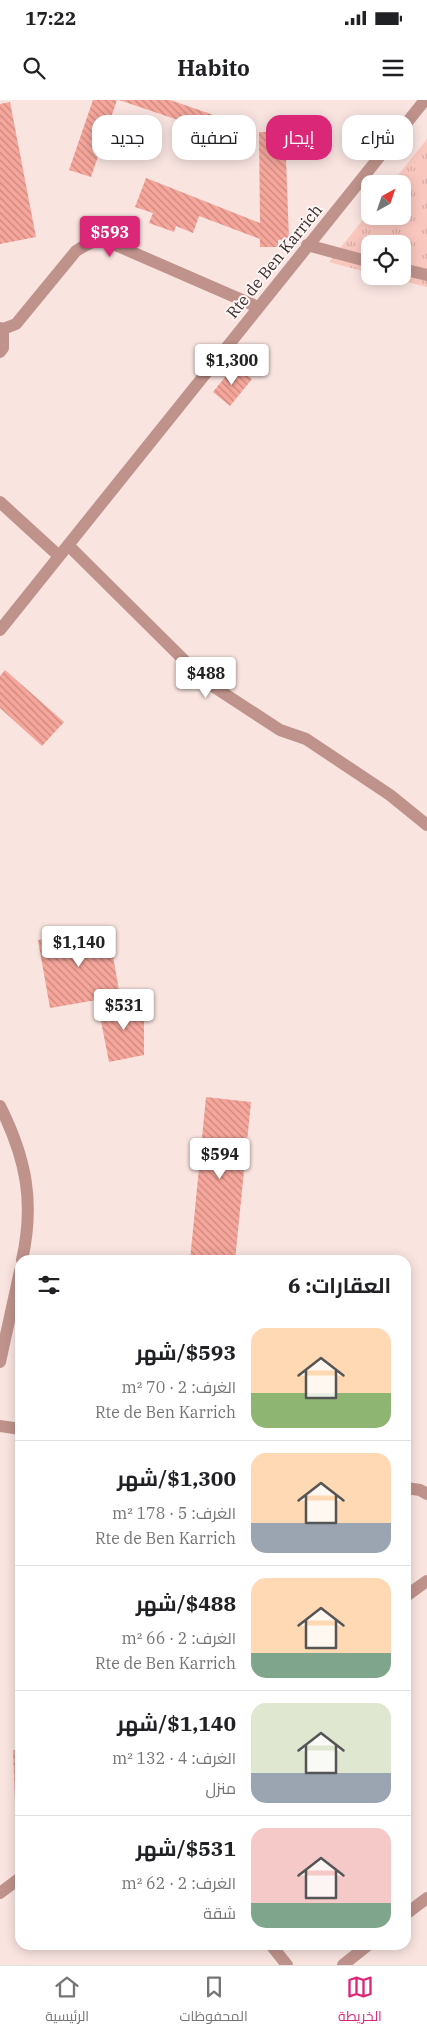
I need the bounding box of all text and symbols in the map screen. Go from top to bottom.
text: 17:22 [25,6,76,30]
text: Habito [177,53,250,82]
icon: search [20,54,48,82]
icon: menu [379,54,407,82]
chip: جديد [92,115,162,160]
chip: تصفية [172,115,256,160]
chip: إيجار [266,115,332,160]
chip: شراء [342,115,413,160]
north arrow [361,175,411,225]
map controls [361,175,411,285]
street label: Rte de Ben Karrich [222,200,326,322]
pin: $593 [80,216,140,258]
text: $593 [91,222,129,242]
button: locate [361,235,411,285]
pin: $1,300 [191,344,273,386]
text: $1,300 [206,350,258,370]
pin: $488 [176,656,236,699]
text: $488 [187,663,225,683]
pin: $1,140 [38,926,120,968]
text: $1,140 [53,932,105,952]
pin: $531 [94,988,154,1031]
text: $531 [105,995,143,1015]
pin: $594 [190,1138,250,1180]
text: $594 [201,1144,239,1164]
icon: filters [35,1271,63,1299]
text: العقارات: 6 [288,1271,391,1299]
text: $593/شهر [136,1338,236,1366]
icon: home [291,1348,351,1408]
text: الغرف: 2 · 70 m² [122,1377,236,1397]
text: Rte de Ben Karrich [95,1402,236,1422]
text: $1,300/شهر [117,1464,236,1492]
icon: home [291,1473,351,1533]
text: الغرف: 5 · 178 m² [112,1503,236,1523]
text: Rte de Ben Karrich [95,1528,236,1548]
text: $488/شهر [136,1589,236,1617]
icon: home [291,1598,351,1658]
text: الغرف: 2 · 66 m² [122,1628,236,1648]
text: Rte de Ben Karrich [95,1653,236,1673]
text: $1,140/شهر [117,1709,236,1737]
icon: home [291,1723,351,1783]
text: الغرف: 4 · 132 m² [112,1748,236,1768]
text: منزل [206,1778,236,1798]
text: $531/شهر [136,1834,236,1862]
icon: home [291,1848,351,1908]
text: الغرف: 2 · 62 m² [122,1873,236,1893]
text: شقة [203,1903,236,1923]
tab: الرئيسية [45,1973,89,2029]
tab: المحفوظات [180,1973,248,2029]
tab: الخريطة [338,1973,382,2029]

